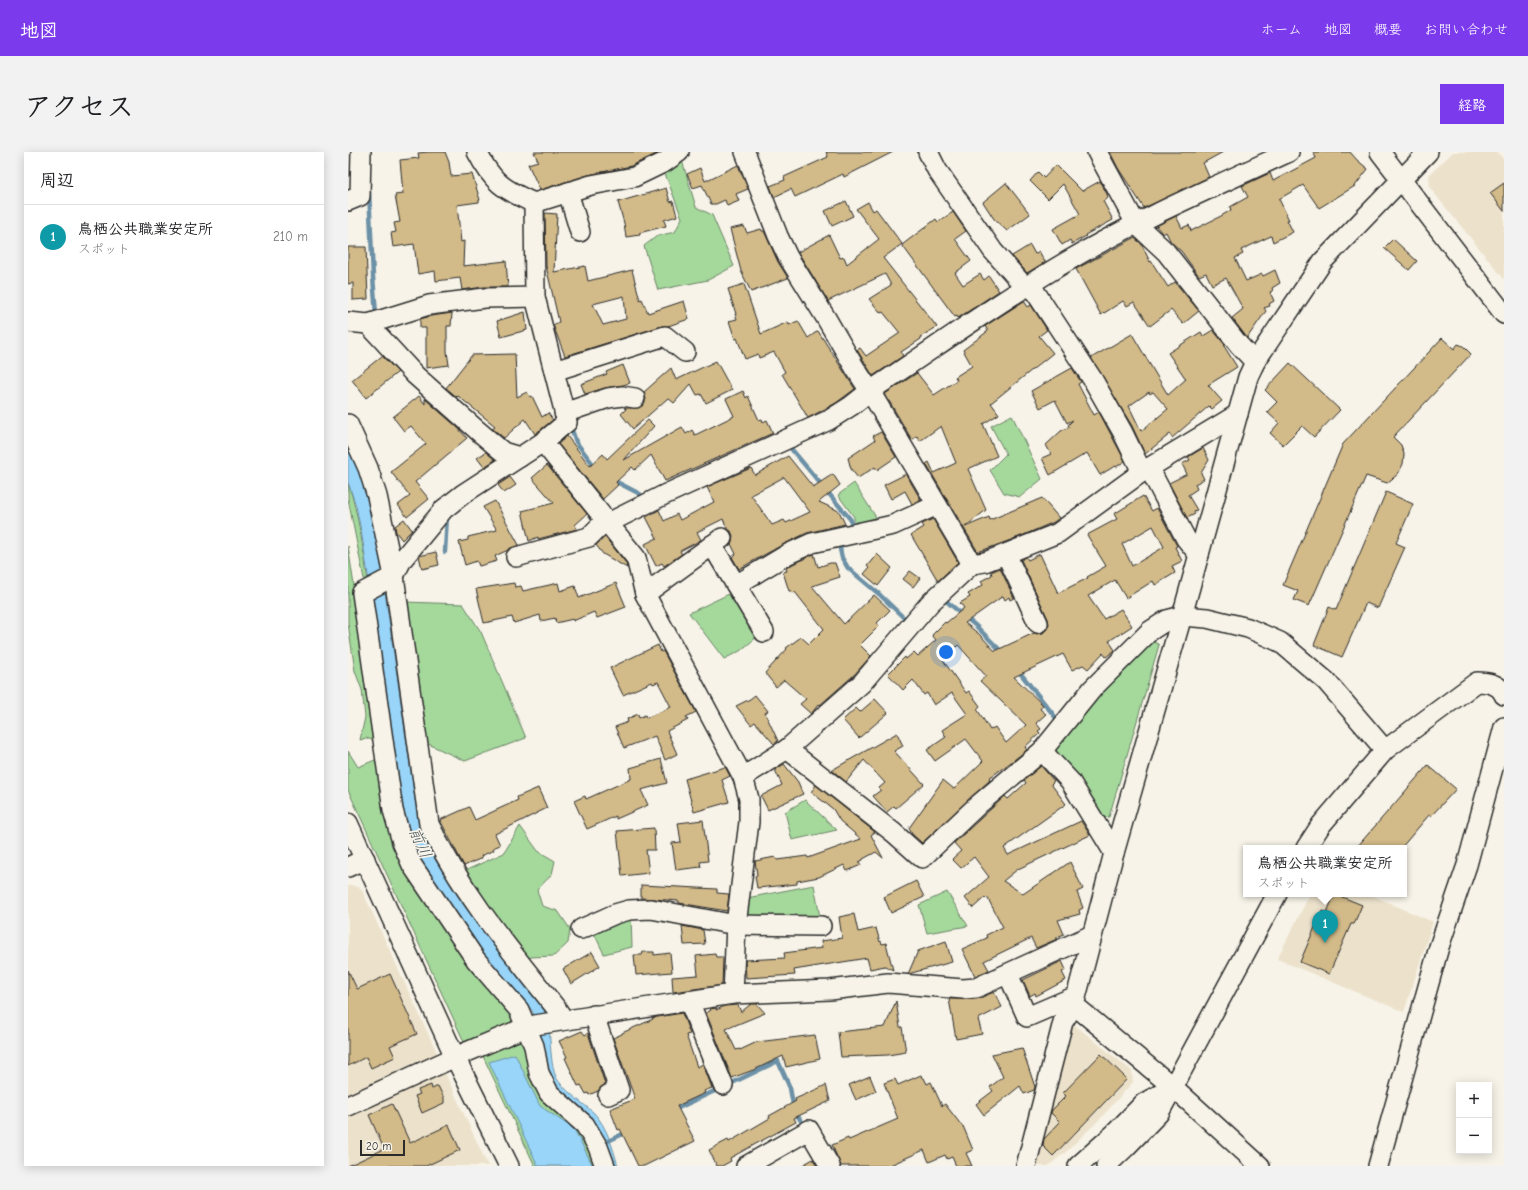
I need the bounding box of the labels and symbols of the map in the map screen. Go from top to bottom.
your location [936,642,956,662]
water label: 前川 [405,825,435,861]
pin: 1 [1312,910,1338,943]
scale bar [360,1138,405,1157]

